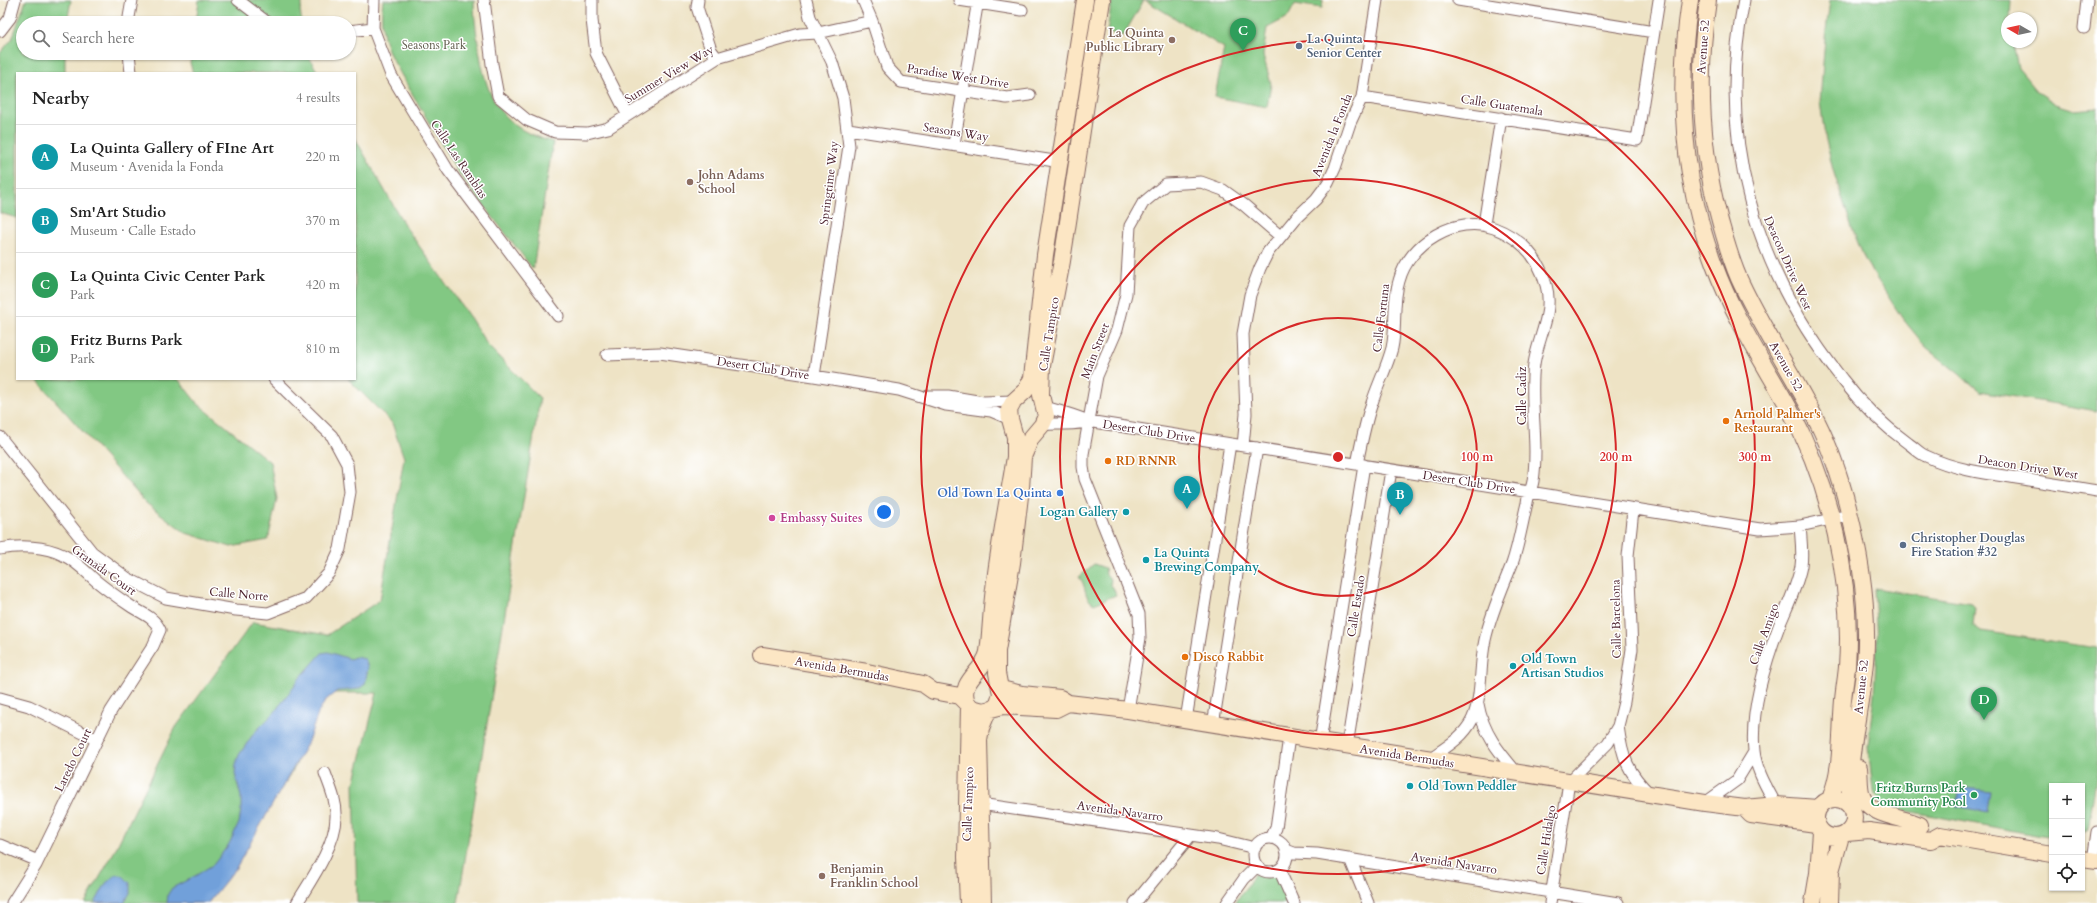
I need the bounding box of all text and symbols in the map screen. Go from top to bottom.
north arrow [2001,12,2037,48]
search box [16,16,356,60]
pin: C [1230,18,1256,51]
street label: Avenue 52 [1693,19,1713,75]
place label: La Quinta Public Library [1086,25,1164,55]
icon: search [30,27,52,49]
text: Search here [62,28,135,48]
place label: La Quinta Senior Center [1307,31,1382,61]
marker: La Quinta Public Library [1167,35,1177,45]
park label: Seasons Park [402,37,467,53]
street label: Summer View Way [621,41,717,107]
marker: La Quinta Senior Center [1294,41,1304,51]
street label: Paradise West Drive [906,60,1010,92]
text: Nearby [32,87,89,110]
text: 4 results [296,89,340,107]
street label: Avenida la Fonda [1308,90,1356,179]
street label: Calle Guatemala [1460,91,1545,120]
street label: Calle Las Ramblas [427,117,491,201]
street label: Seasons Way [922,119,990,145]
text: La Quinta Gallery of FIne Art [70,138,274,158]
street label: Springtime Way [816,139,842,226]
text: A [40,148,50,166]
text: 220 m [306,148,340,166]
text: Museum · Avenida la Fonda [70,158,224,176]
place label: John Adams School [696,167,764,197]
marker: John Adams School [685,177,695,187]
text: Sm'Art Studio [70,202,166,222]
text: B [40,212,50,230]
text: 370 m [306,212,340,230]
street label: Deacon Drive West [1760,214,1816,313]
text: Museum · Calle Estado [70,222,196,240]
text: La Quinta Civic Center Park [70,266,265,286]
text: C [40,276,50,294]
text: 420 m [306,276,340,294]
street label: Calle Fortuna [1369,282,1393,353]
text: Park [70,286,95,304]
street label: Calle Tampico [1035,295,1063,372]
street label: Main Street [1077,321,1113,381]
text: Fritz Burns Park [70,330,183,350]
street label: Avenue 52 [1765,338,1807,394]
text: D [39,340,51,358]
text: 810 m [306,340,340,358]
text: Park [70,350,95,368]
street label: Desert Club Drive [716,353,810,383]
street label: Calle Cadiz [1514,366,1530,425]
place label: Arnold Palmer's Restaurant [1734,406,1821,436]
street label: Desert Club Drive [1102,416,1196,446]
marker: Arnold Palmer's Restaurant [1721,416,1731,426]
text: 100 m [1461,449,1494,465]
text: 200 m [1600,449,1633,465]
text: 300 m [1739,449,1772,465]
centre of rings [1331,450,1345,464]
street label: Deacon Drive West [1977,451,2079,483]
place label: RD RNNR [1116,453,1177,469]
marker: RD RNNR [1103,456,1113,466]
street label: Desert Club Drive [1422,467,1516,497]
pin: A [1174,476,1200,509]
pin: B [1387,482,1413,515]
place label: Old Town La Quinta [937,485,1052,501]
marker: Old Town La Quinta [1055,488,1065,498]
your location [874,502,894,522]
place label: Logan Gallery [1040,504,1118,520]
marker: Logan Gallery [1121,507,1131,517]
place label: Embassy Suites [780,510,862,526]
marker: Embassy Suites [767,513,777,523]
place label: Christopher Douglas Fire Station #32 [1911,530,2025,560]
marker: Christopher Douglas Fire Station #32 [1898,540,1908,550]
street label: Granada Court [68,541,140,599]
place label: La Quinta Brewing Company [1154,545,1259,575]
marker: La Quinta Brewing Company [1141,555,1151,565]
street label: Calle Estado [1343,573,1369,638]
street label: Calle Barcelona [1607,578,1625,659]
street label: Calle Norte [209,583,269,605]
street label: Calle Amigo [1745,601,1783,667]
place label: Disco Rabbit [1193,649,1264,665]
place label: Old Town Artisan Studios [1521,651,1604,681]
marker: Disco Rabbit [1180,652,1190,662]
street label: Avenida Bermudas [794,653,890,685]
street label: Avenue 52 [1850,659,1872,715]
marker: Old Town Artisan Studios [1508,661,1518,671]
pin: D [1971,687,1997,720]
street label: Laredo Court [51,725,95,794]
street label: Avenida Bermudas [1359,741,1455,771]
street label: Calle Tampico [959,766,977,842]
place label: Old Town Peddler [1418,778,1517,794]
place label: Fritz Burns Park Community Pool [1871,780,1967,810]
marker: Old Town Peddler [1405,781,1415,791]
map controls [2049,783,2085,891]
button: + [2049,783,2085,819]
marker: Fritz Burns Park Community Pool [1969,790,1979,800]
street label: Avenida Navarro [1076,797,1165,825]
street label: Calle Hidalgo [1533,803,1559,876]
button: − [2049,819,2085,855]
street label: Avenida Navarro [1410,848,1499,878]
button: locate [2049,855,2085,891]
place label: Benjamin Franklin School [830,861,919,891]
marker: Benjamin Franklin School [817,871,827,881]

